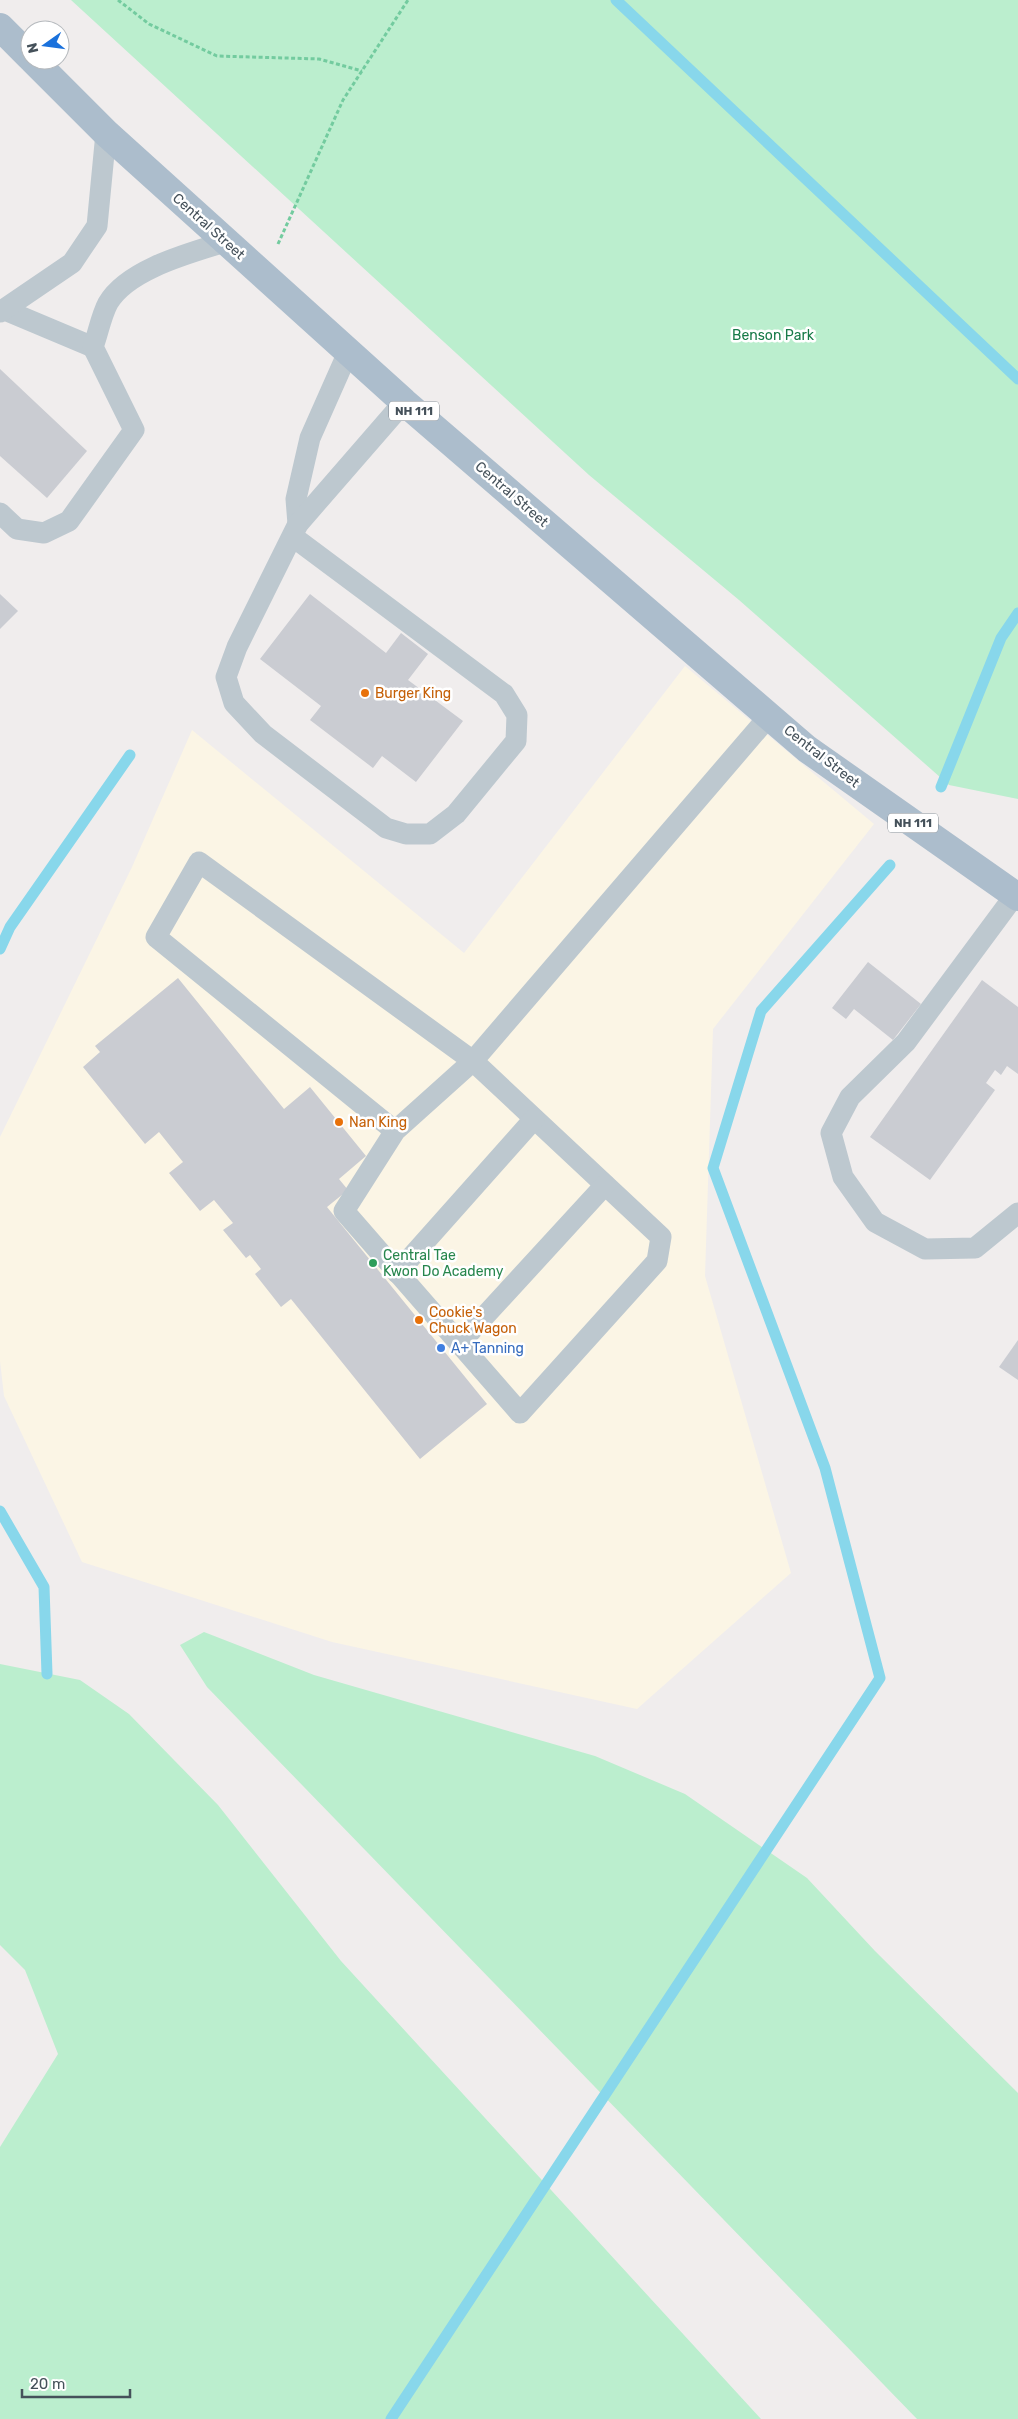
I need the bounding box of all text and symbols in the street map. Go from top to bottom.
north arrow [20,20,70,70]
text: N [23,41,42,55]
street label: Central Street [169,190,249,264]
park label: Benson Park [732,327,815,344]
road number: NH 111 [389,402,439,421]
street label: Central Street [472,458,552,531]
place label: Burger King [375,685,451,702]
marker: Burger King [359,687,371,699]
street label: Central Street [780,722,863,792]
road number: NH 111 [888,814,938,832]
place label: Nan King [349,1114,407,1131]
marker: Nan King [333,1116,345,1128]
place label: Central Tae Kwon Do Academy [383,1247,504,1280]
marker: Central Tae Kwon Do Academy [367,1257,379,1269]
place label: Cookie's Chuck Wagon [429,1304,517,1337]
marker: Cookie's Chuck Wagon [413,1314,425,1326]
place label: A+ Tanning [451,1340,524,1357]
marker: A+ Tanning [435,1342,447,1354]
scale bar [22,2366,130,2398]
text: 20 m [30,2375,65,2393]

